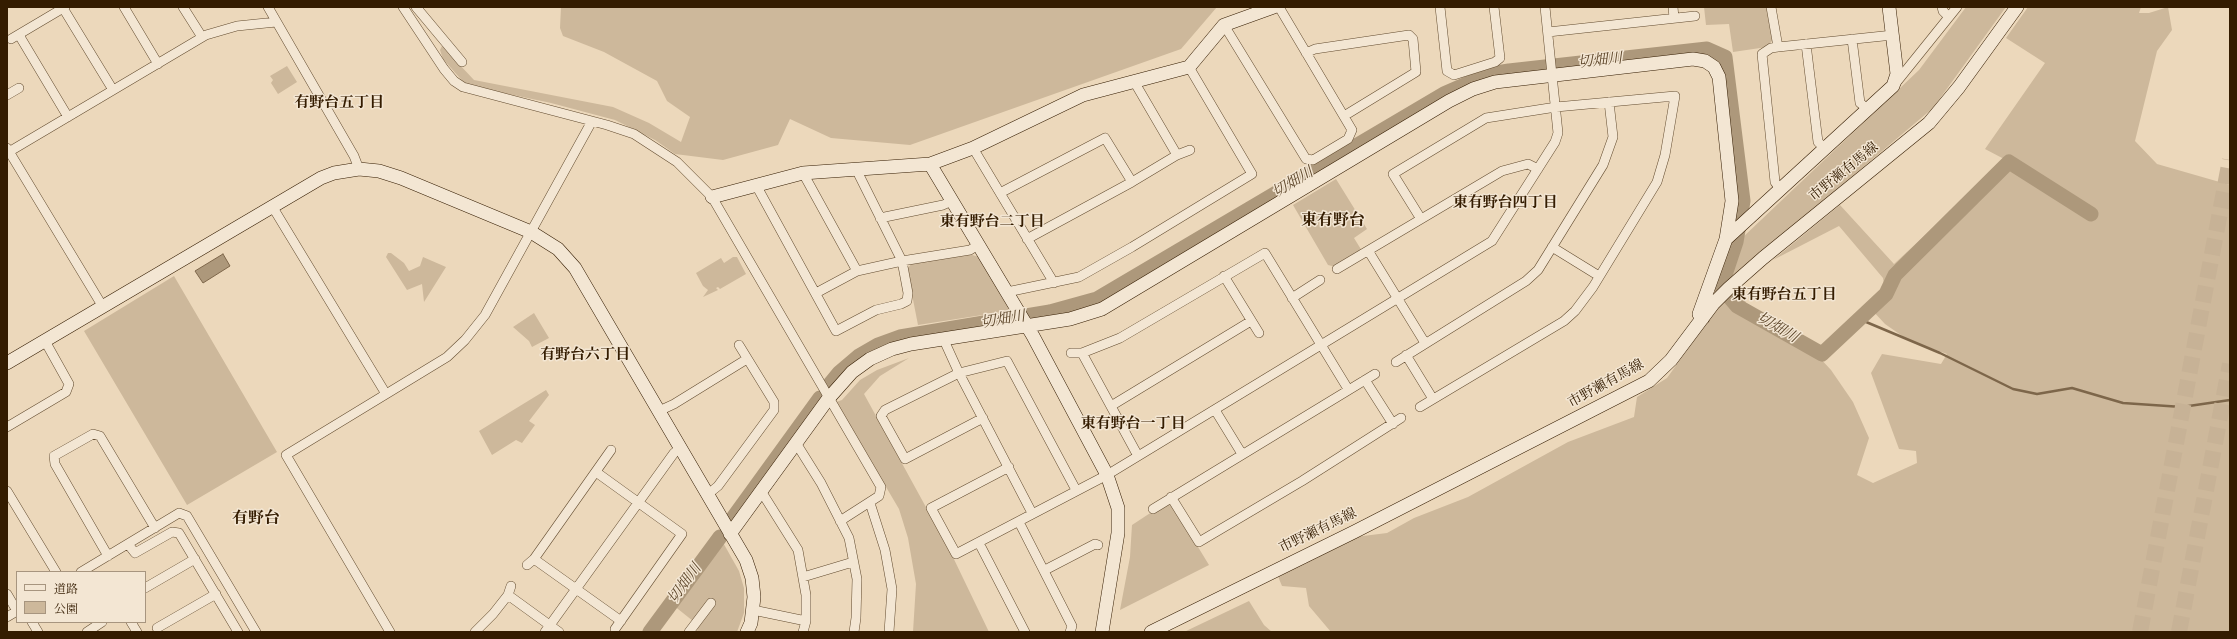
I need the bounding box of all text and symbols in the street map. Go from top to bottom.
water label: 切畑川 [1577,50,1623,72]
district label: 有野台五丁目 [294,94,384,112]
street label: 市野瀬有馬線 [1806,139,1882,205]
water label: 切畑川 [1269,164,1317,202]
district label: 東有野台四丁目 [1453,194,1557,212]
district label: 東有野台 [1301,211,1365,231]
district label: 東有野台二丁目 [940,213,1044,231]
district label: 東有野台五丁目 [1732,286,1836,304]
water label: 切畑川 [979,308,1027,332]
water label: 切畑川 [1753,309,1801,347]
district label: 有野台六丁目 [540,346,630,364]
street label: 市野瀬有馬線 [1565,356,1647,412]
district label: 東有野台一丁目 [1081,415,1185,433]
street label: 市野瀬有馬線 [1277,505,1359,557]
district label: 有野台 [232,509,280,529]
water label: 切畑川 [664,561,706,607]
legend [16,571,146,623]
text: 道路 [54,582,78,596]
text: 公園 [54,602,78,616]

